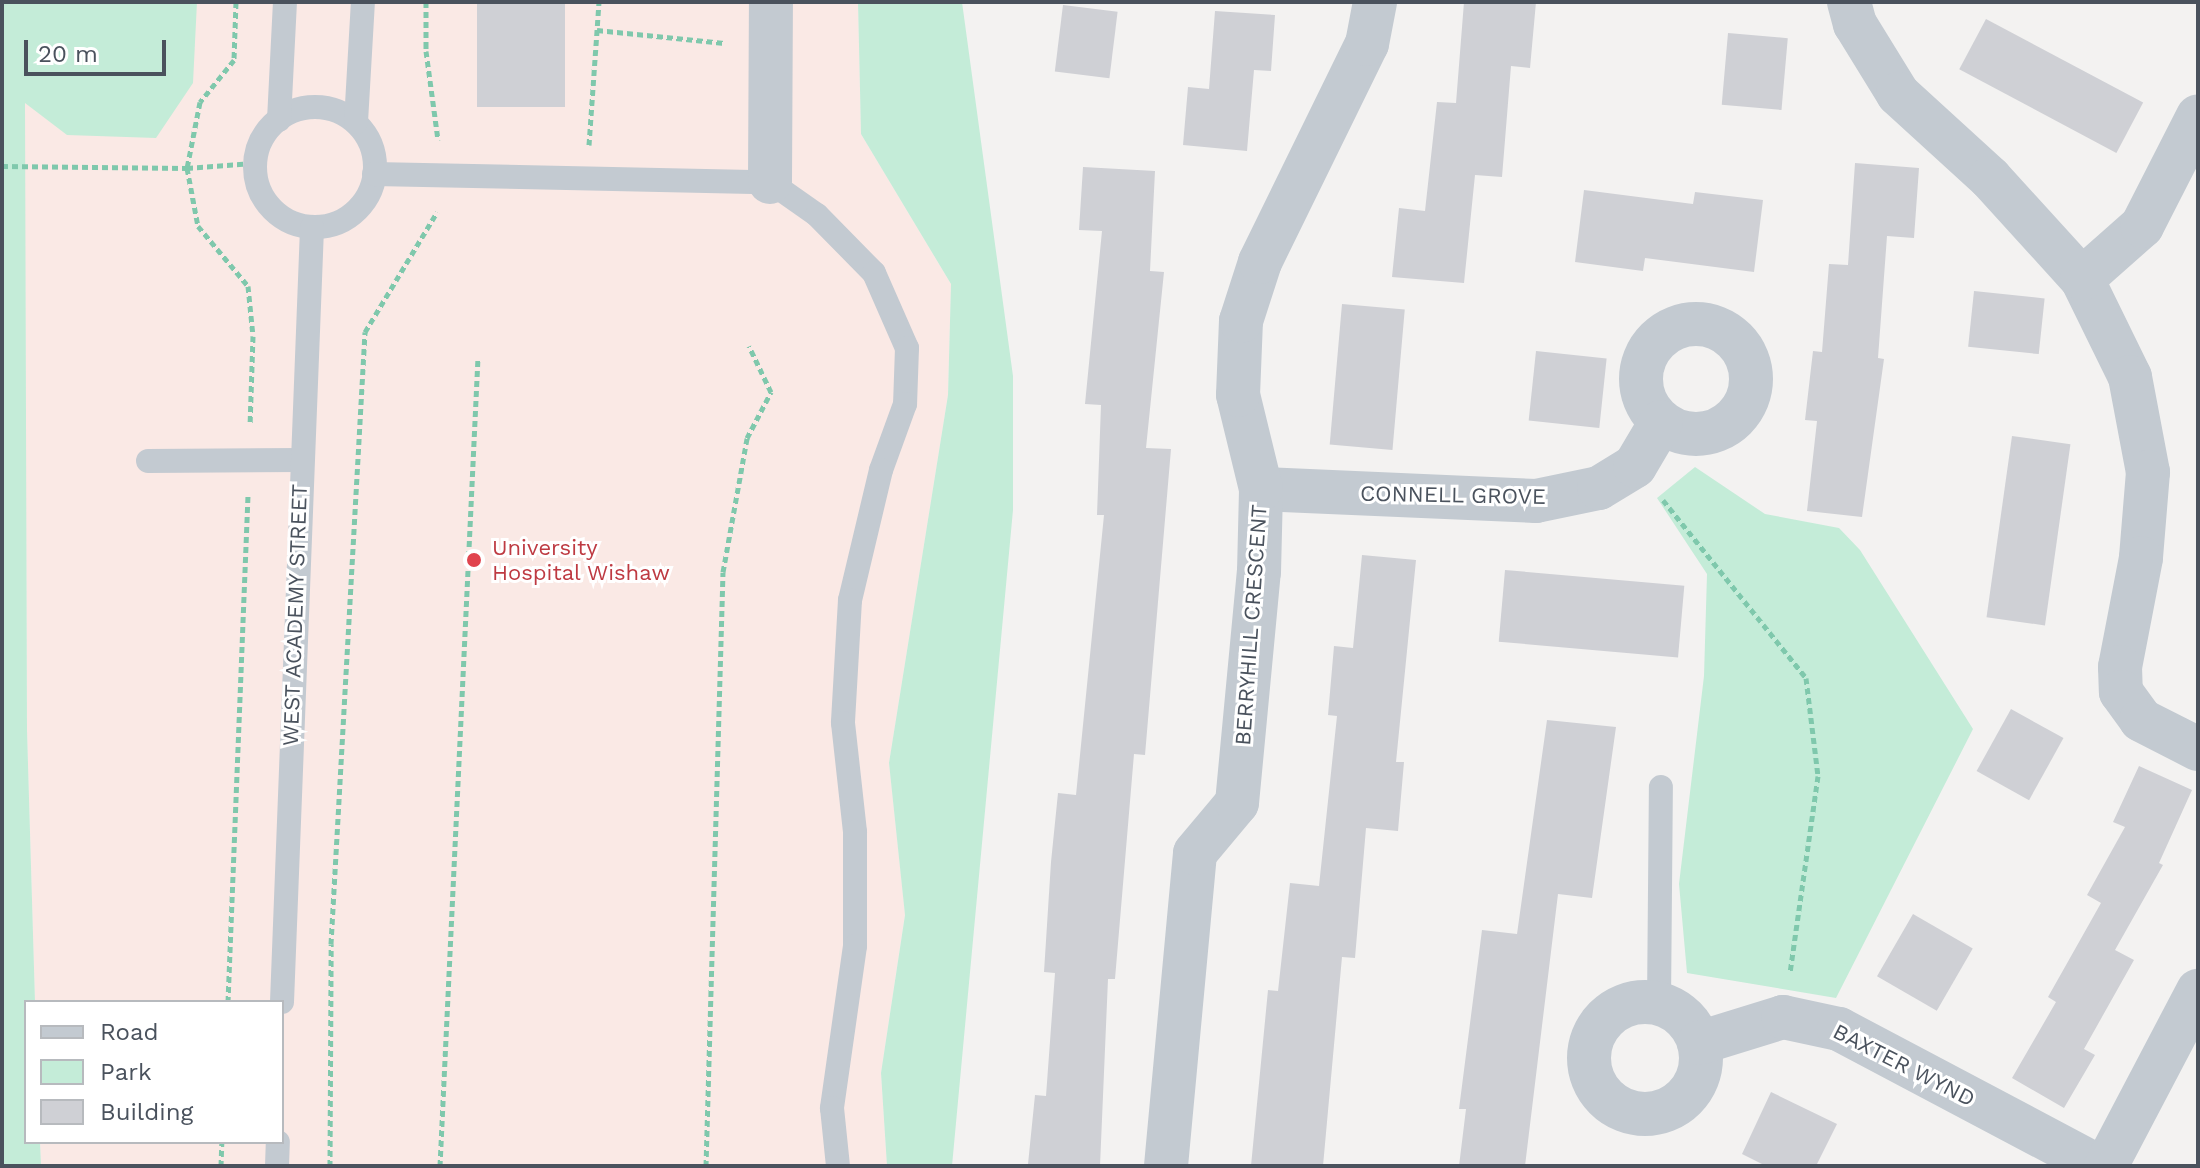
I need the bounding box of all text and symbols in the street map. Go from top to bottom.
scale bar [28,24,170,74]
text: 20 m [38,40,98,68]
street label: CONNELL GROVE [1360,480,1546,510]
street label: WEST ACADEMY STREET [277,482,313,748]
street label: BERRYHILL CRESCENT [1229,503,1273,747]
place label: University Hospital Wishaw [492,534,671,586]
marker: University Hospital Wishaw [463,549,485,571]
legend [24,1000,284,1144]
text: Road [100,1018,159,1046]
street label: BAXTER WYND [1828,1018,1980,1112]
text: Park [100,1058,152,1086]
text: Building [100,1098,193,1126]

